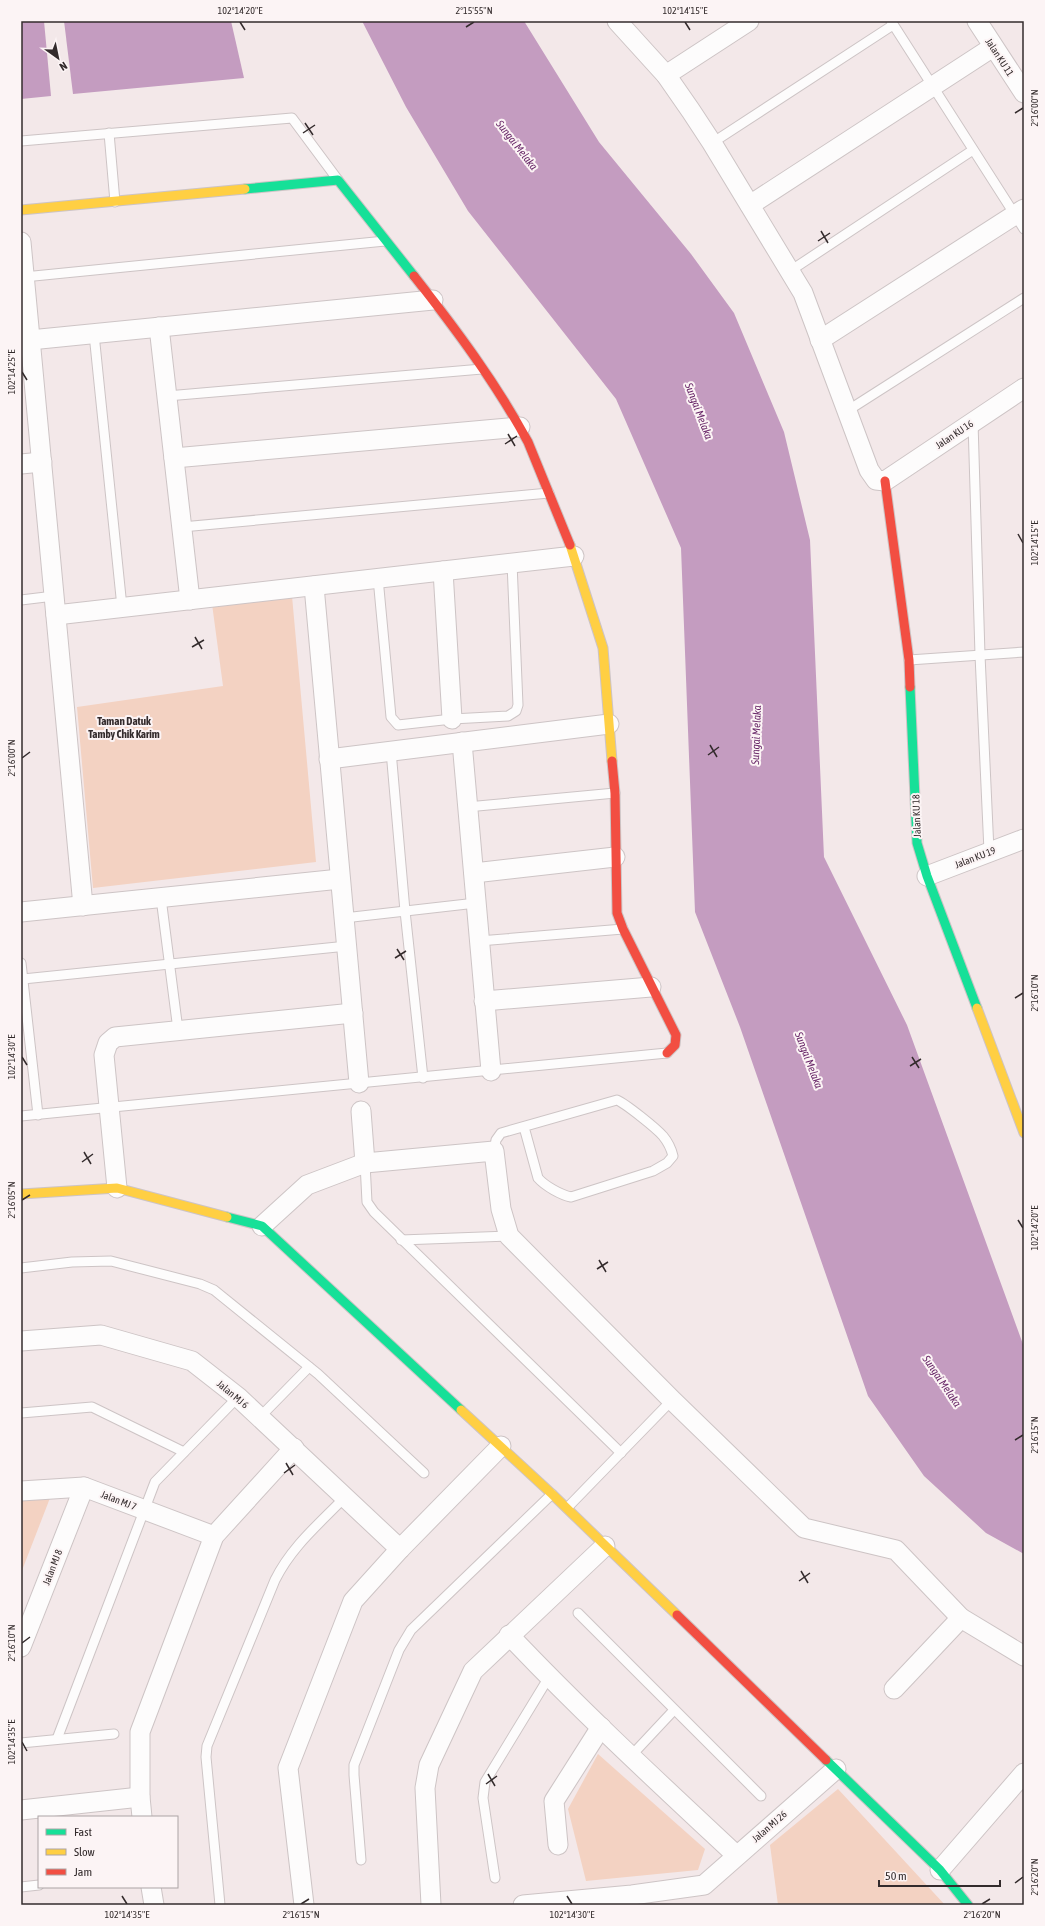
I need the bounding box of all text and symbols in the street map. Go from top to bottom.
text: 102°14'20"E [218,5,263,16]
text: 2°15'55"N [455,5,493,16]
text: 102°14'15"E [663,5,708,16]
street label: Jalan KU 11 [983,36,1016,79]
north arrow [38,38,78,78]
text: N [57,60,69,73]
text: 2°16'00"N [1029,89,1040,127]
water label: Sungai Melaka [493,117,540,172]
text: 102°14'25"E [6,349,17,394]
water label: Sungai Melaka [682,380,715,441]
street label: Jalan KU 16 [933,418,975,451]
text: 102°14'15"E [1029,520,1040,565]
water label: Sungai Melaka [749,705,763,766]
district label: Taman Datuk Tamby Chik Karim [88,715,160,740]
text: 2°16'00"N [6,739,17,777]
street label: Jalan KU 18 [910,794,923,838]
street label: Jalan KU 19 [953,845,997,870]
text: 2°16'10"N [1029,974,1040,1012]
water label: Sungai Melaka [792,1029,825,1090]
text: 102°14'30"E [6,1034,17,1079]
text: 2°16'05"N [6,1181,17,1219]
text: 102°14'20"E [1029,1205,1040,1250]
water label: Sungai Melaka [920,1352,964,1409]
street label: Jalan MJ 6 [215,1378,251,1411]
text: 2°16'15"N [1029,1416,1040,1454]
street label: Jalan MJ 7 [99,1489,139,1512]
street label: Jalan MJ 8 [41,1547,64,1587]
text: 2°16'10"N [6,1624,17,1662]
text: 102°14'35"E [6,1719,17,1764]
street label: Jalan MJ 26 [750,1808,789,1844]
legend [38,1816,178,1888]
text: Fast [74,1825,92,1839]
text: Slow [74,1845,95,1859]
text: 2°16'20"N [1029,1858,1040,1896]
scale bar [879,1862,1000,1888]
text: Jam [74,1865,92,1879]
text: 50 m [885,1869,907,1883]
text: 102°14'35"E [105,1909,150,1920]
text: 2°16'15"N [282,1909,320,1920]
text: 102°14'30"E [550,1909,595,1920]
text: 2°16'20"N [963,1909,1001,1920]

